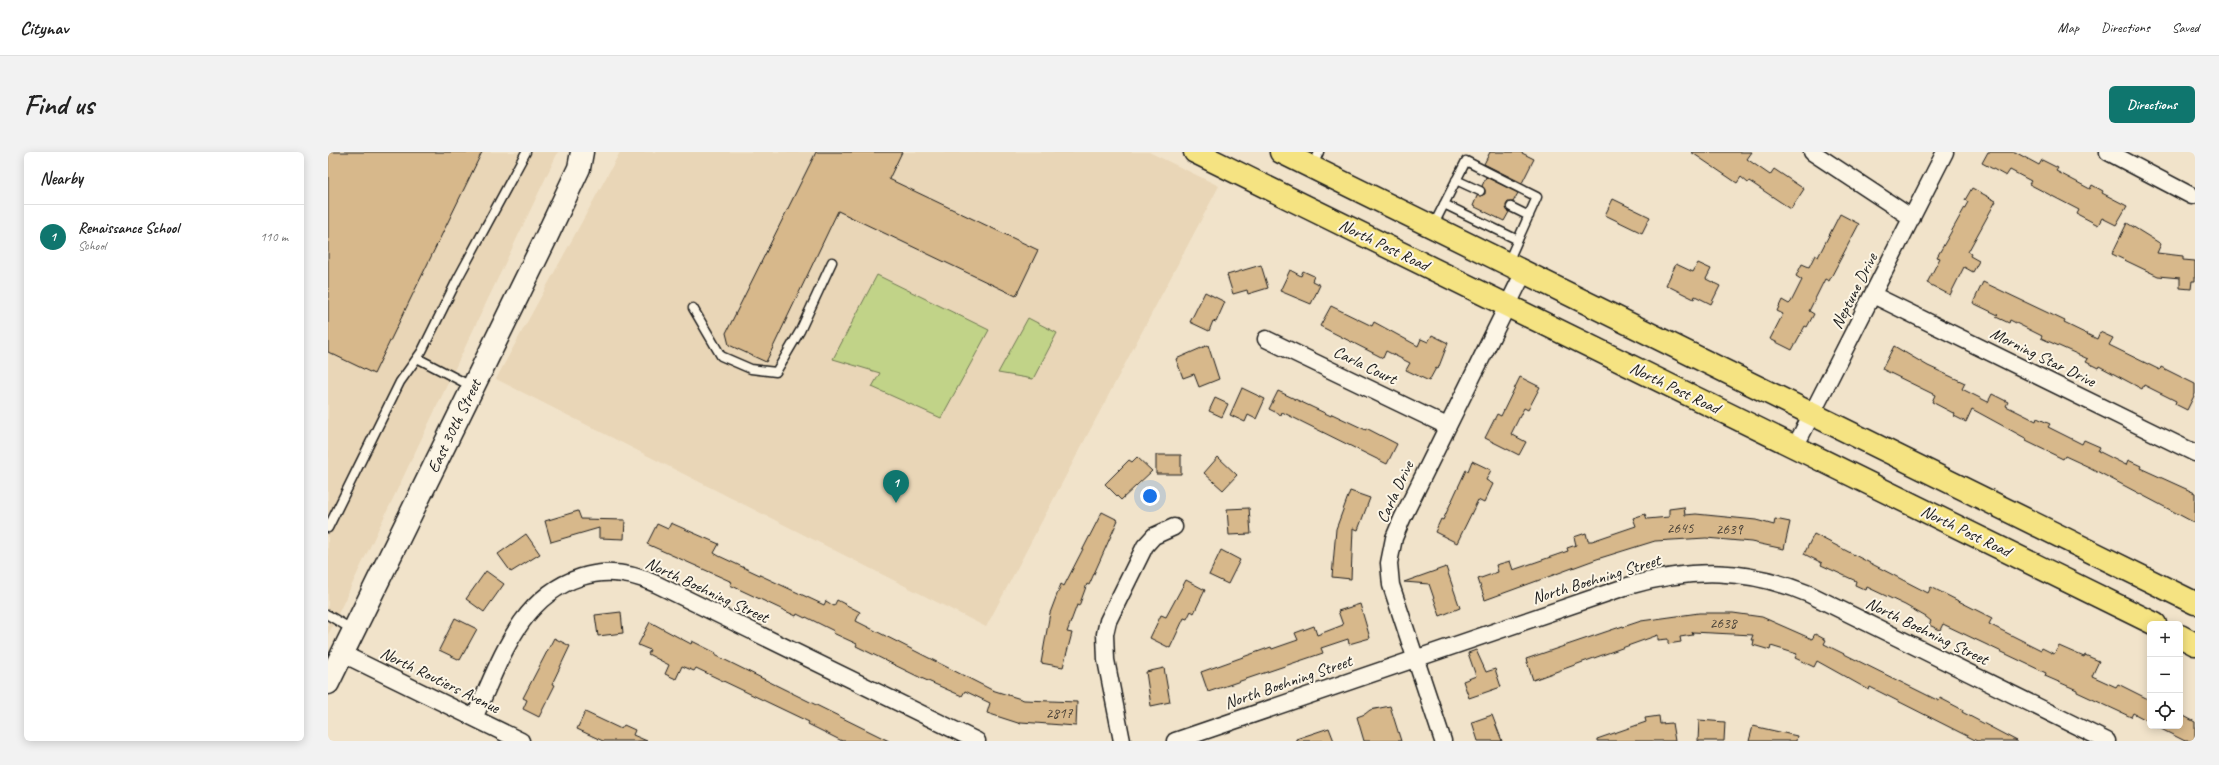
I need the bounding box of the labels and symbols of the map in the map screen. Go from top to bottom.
street label: North Post Road [1336,214,1434,277]
street label: Neptune Drive [1826,248,1883,332]
street label: Morning Star Drive [1987,322,2100,392]
street label: Carla Court [1330,341,1402,390]
street label: North Post Road [1627,357,1725,420]
street label: East 30th Street [422,374,487,476]
street label: Carla Drive [1372,456,1419,526]
pin: 1 [883,470,909,503]
your location [1140,486,1160,506]
street label: North Post Road [1918,500,2016,563]
house number: 2645 [1666,519,1695,538]
house number: 2639 [1715,520,1744,539]
street label: North Boehning Street [1529,549,1665,609]
street label: North Boehning Street [642,552,774,629]
street label: North Boehning Street [1863,592,1994,671]
house number: 2638 [1709,614,1738,633]
street label: North Routiers Avenue [377,642,504,719]
street label: North Boehning Street [1222,650,1357,714]
house number: 2817 [1045,704,1074,723]

